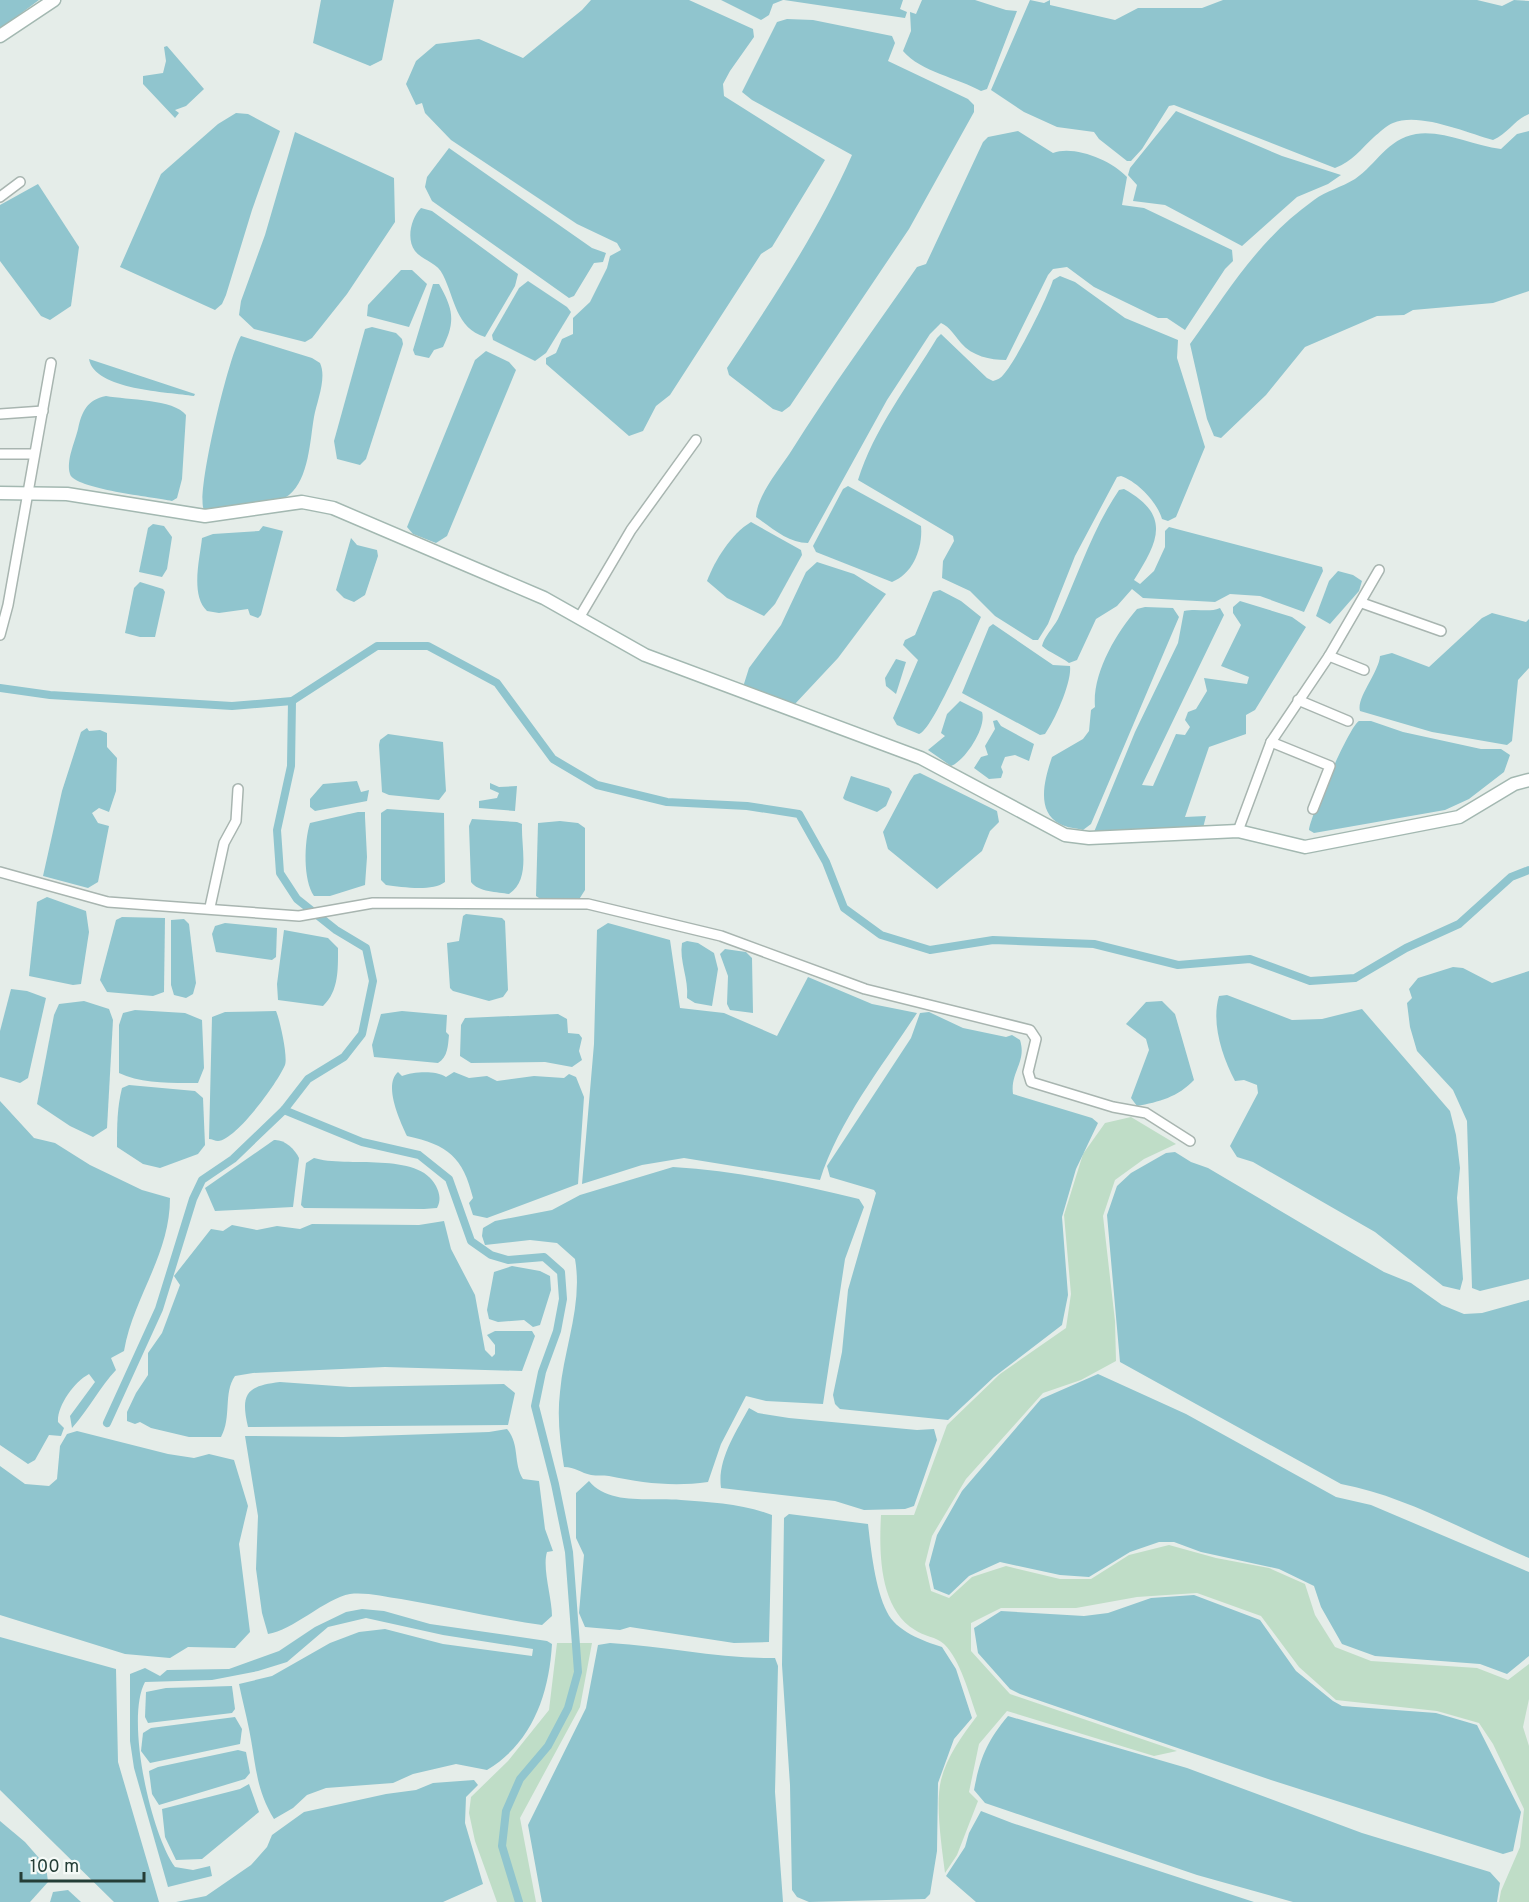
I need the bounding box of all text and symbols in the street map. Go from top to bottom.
scale bar [21,1845,144,1883]
text: 100 m [30,1856,79,1879]

